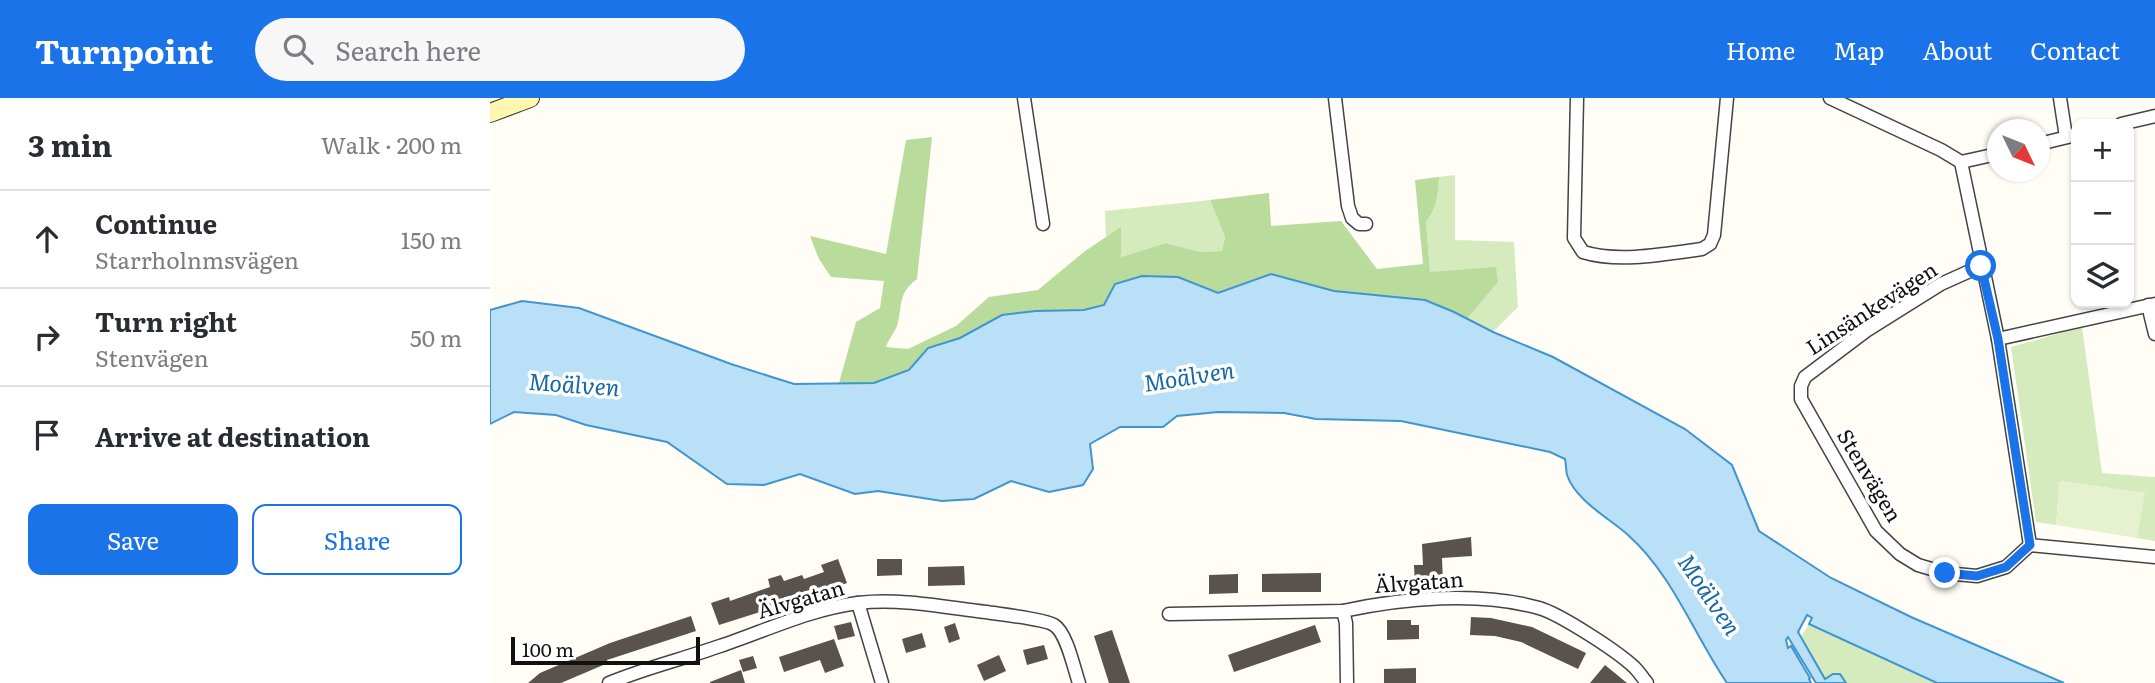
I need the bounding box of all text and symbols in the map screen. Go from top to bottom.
search box [255,18,745,81]
text: Turnpoint [35,25,213,74]
icon: search [279,30,317,68]
text: Search here [335,30,481,69]
text: Home [1726,32,1795,67]
text: Map [1833,32,1884,67]
text: About [1922,32,1992,67]
text: Contact [2030,32,2120,67]
north arrow [1987,119,2050,182]
map controls [2071,119,2134,308]
button: + [2071,119,2134,182]
text: 3 min [28,122,112,166]
text: Walk · 200 m [321,127,462,161]
button: − [2071,182,2134,245]
text: Continue [95,203,217,242]
icon: ahead [28,220,66,258]
text: 150 m [401,222,462,256]
text: Starrholnmsvägen [95,242,299,276]
button: layers [2071,245,2134,308]
route start [1965,250,1996,281]
street label: Linsänkevägen [1799,253,1942,361]
text: Turn right [95,301,237,340]
icon: right [28,318,66,356]
text: 50 m [410,320,462,354]
text: Stenvägen [95,340,209,374]
water label: Moälven [1141,351,1237,399]
water label: Moälven [527,363,621,403]
icon: arrive [28,416,66,454]
text: Arrive at destination [95,416,370,455]
street label: Stenvägen [1831,422,1911,527]
button: Save [28,504,238,575]
button: Share [252,504,462,575]
water label: Moälven [1671,547,1750,641]
route end [1929,557,1960,588]
street label: Älvgatan [1373,562,1465,599]
street label: Älvgatan [753,570,848,625]
scale bar [511,634,700,666]
text: 100 m [522,635,574,663]

